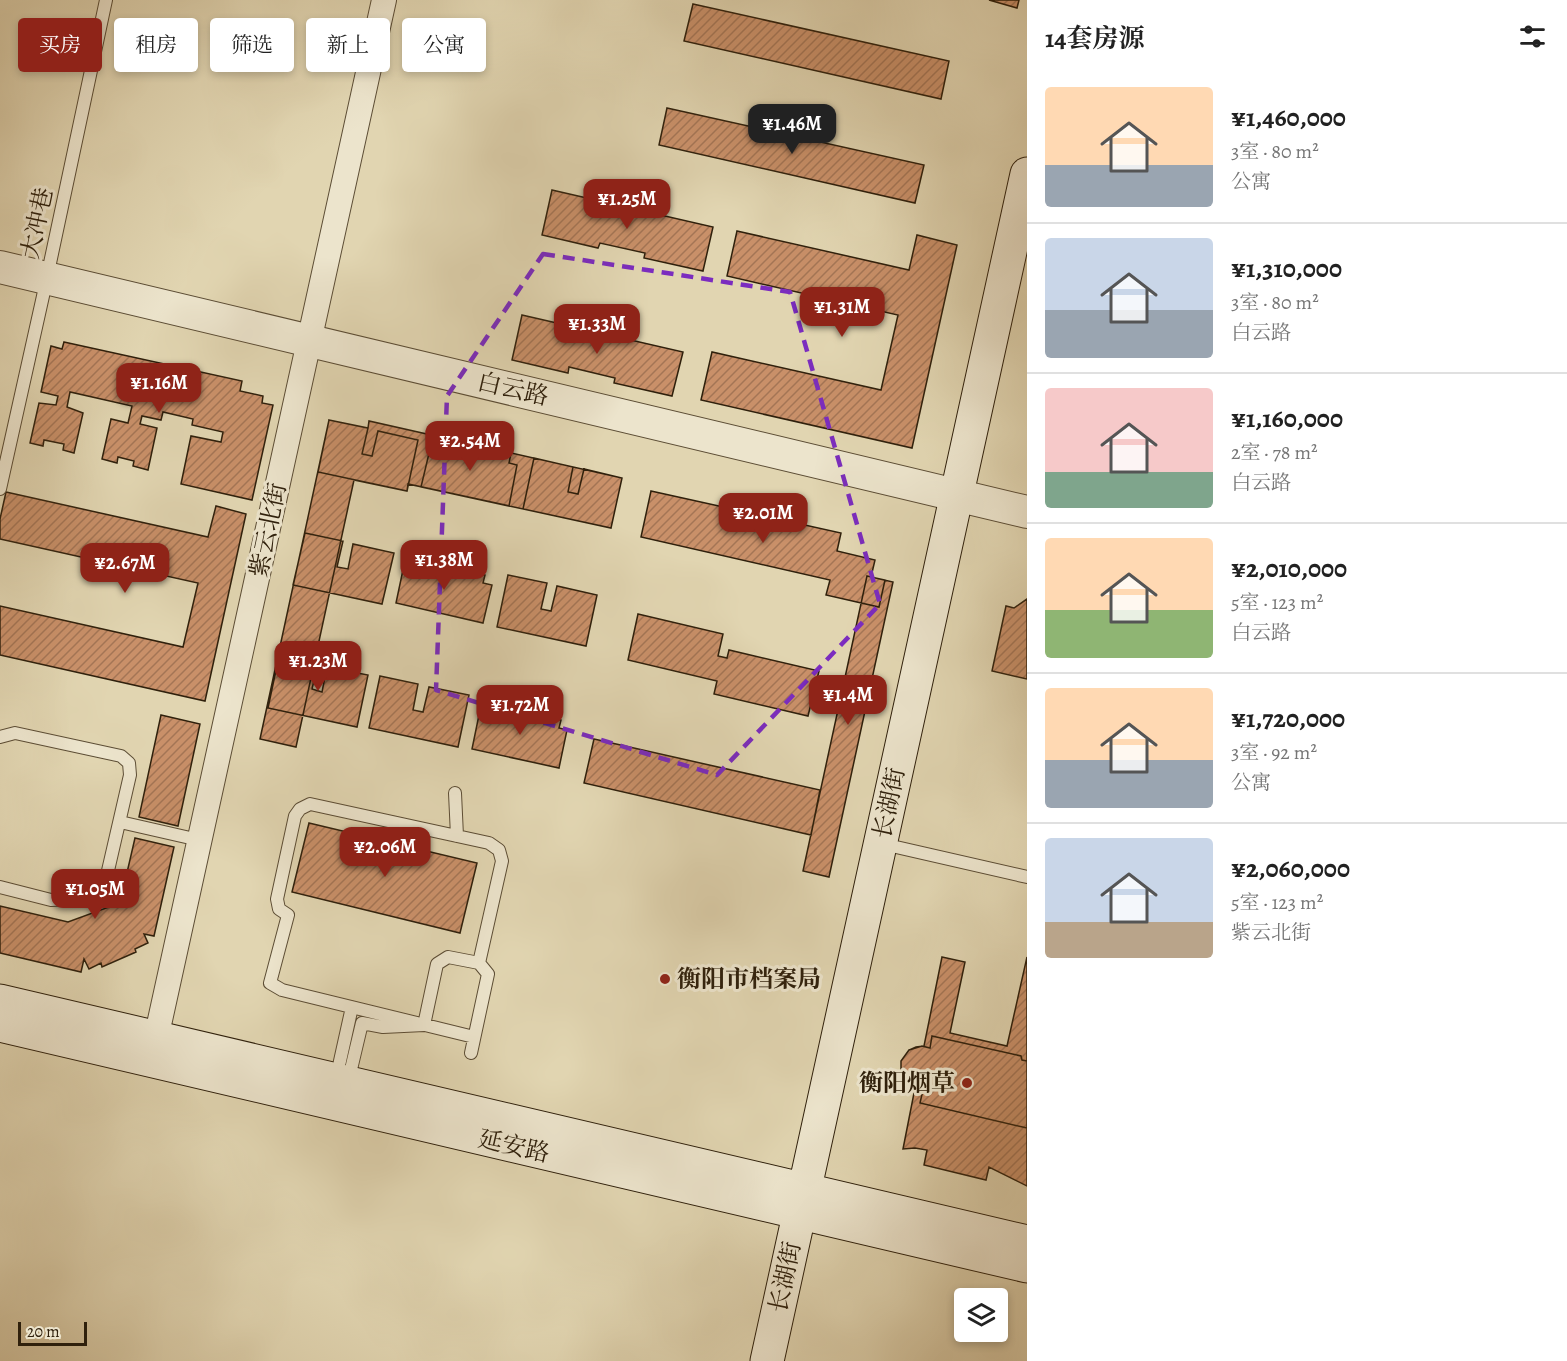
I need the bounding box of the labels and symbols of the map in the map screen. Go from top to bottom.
pin: ¥1.46M [743,104,841,155]
pin: ¥1.25M [578,179,676,230]
street label: 大冲巷 [14,184,60,262]
pin: ¥1.31M [793,287,891,338]
pin: ¥1.33M [548,304,646,355]
pin: ¥1.16M [110,363,208,414]
street label: 白云路 [474,365,552,413]
pin: ¥2.54M [421,421,519,472]
street label: 紫云北街 [242,480,294,580]
pin: ¥2.01M [714,493,812,544]
pin: ¥1.38M [395,540,493,591]
pin: ¥2.67M [76,543,174,594]
pin: ¥1.23M [269,641,367,692]
pin: ¥1.4M [806,675,890,726]
pin: ¥1.72M [471,685,569,736]
street label: 长湖街 [866,764,912,842]
pin: ¥2.06M [336,827,434,878]
pin: ¥1.05M [46,869,144,920]
place label: 衡阳市档案局 [677,963,821,995]
marker: 衡阳市档案局 [658,972,672,986]
place label: 衡阳烟草 [859,1067,955,1099]
marker: 衡阳烟草 [960,1076,974,1090]
street label: 延安路 [475,1122,553,1170]
street label: 长湖街 [762,1238,808,1316]
scale bar [18,1319,87,1346]

